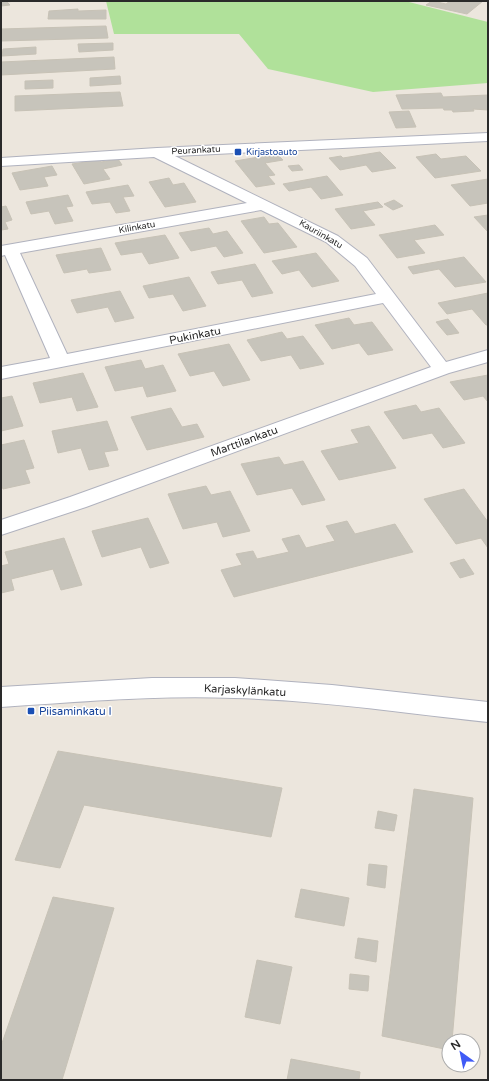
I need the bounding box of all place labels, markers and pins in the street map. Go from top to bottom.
marker: Kirjastoauto [233,147,243,157]
place label: Kirjastoauto [246,147,298,158]
place label: Piisaminkatu I [39,705,112,718]
marker: Piisaminkatu I [26,706,36,716]

